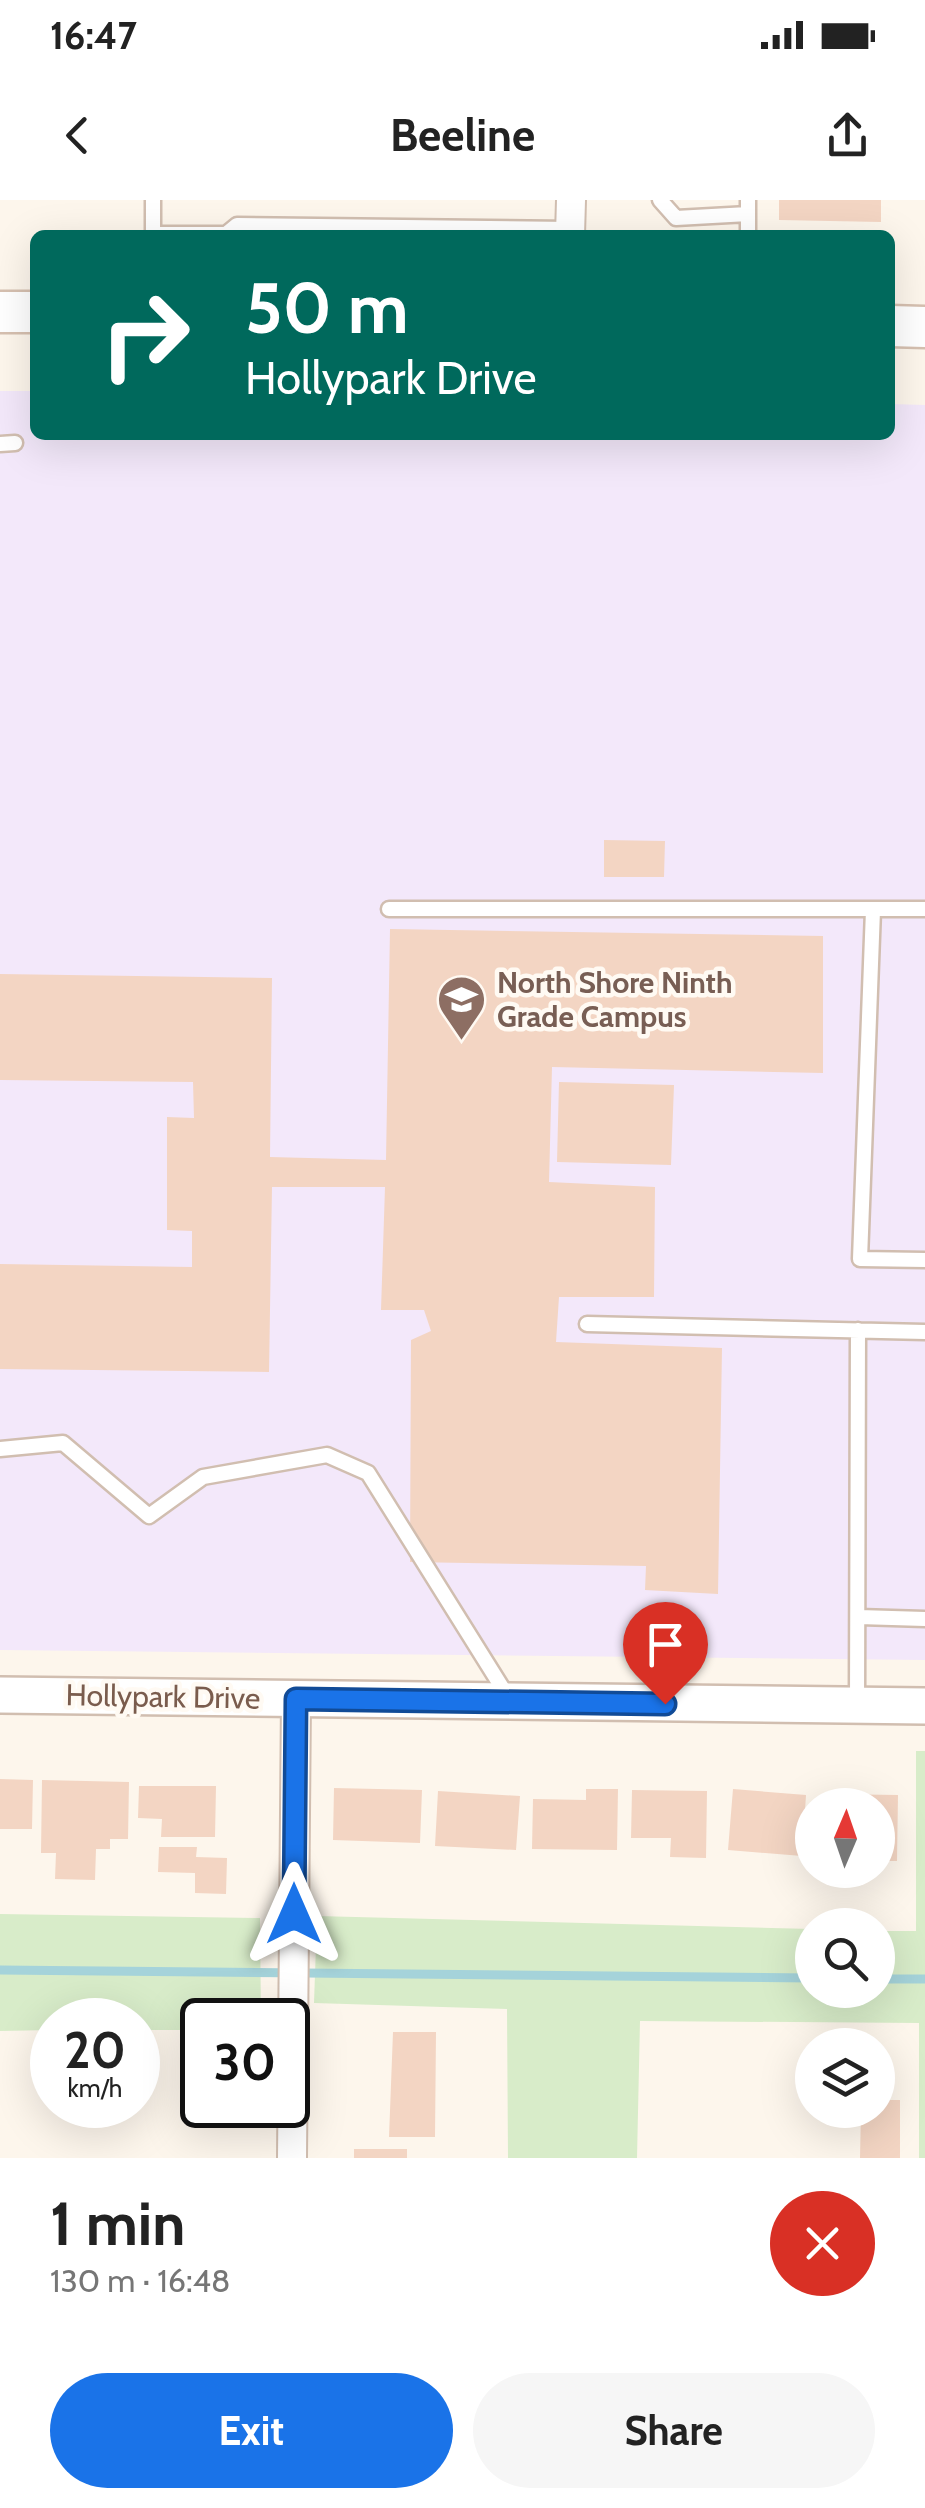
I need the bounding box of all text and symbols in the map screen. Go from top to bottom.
text: 16:47 [50,12,137,59]
icon: back [50,108,105,163]
text: Beeline [390,108,535,162]
icon: share [820,108,875,163]
text: 50 m [245,265,409,351]
icon: right [80,270,210,400]
text: Hollypark Drive [245,351,537,405]
place label: North Shore Ninth Grade Campus [497,964,732,1035]
school or university icon: North Shore Ninth Grade Campus [436,974,488,1042]
pin [623,1602,708,1705]
icon: arrive [638,1617,693,1672]
street label: Hollypark Drive [65,1676,261,1717]
north arrow [795,1788,895,1888]
map controls [795,1788,895,2128]
position arrow [242,1862,346,1966]
button: search [795,1908,895,2008]
speed limit sign: 30 [180,1998,310,2128]
text: 20 [64,2020,126,2081]
button: layers [795,2028,895,2128]
text: km/h [68,2073,122,2103]
text: 1 min [50,2187,185,2260]
button: close [770,2191,875,2296]
text: 130 m · 16:48 [50,2261,231,2300]
button: Exit [50,2373,453,2488]
button: Share [473,2373,875,2488]

